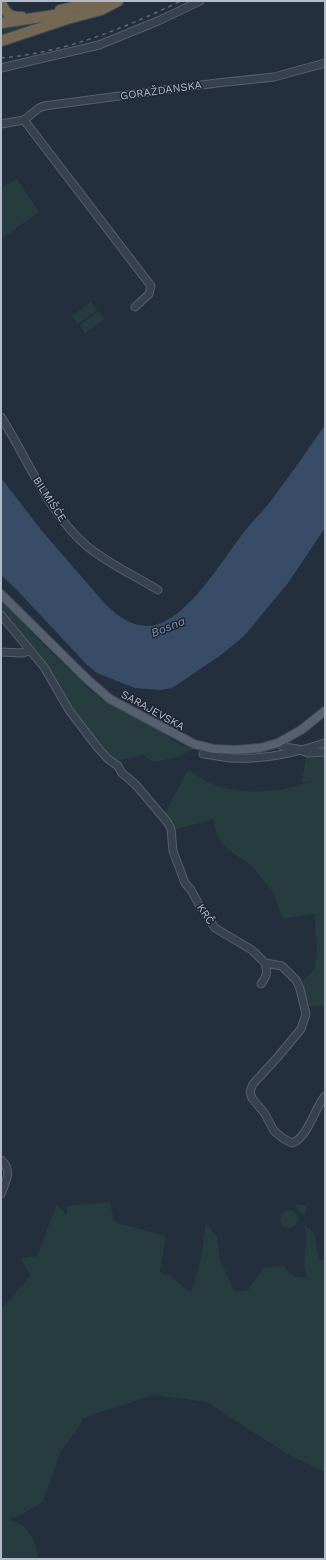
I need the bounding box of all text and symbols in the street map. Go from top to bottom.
street label: GORAŽDANSKA [119,77,203,103]
street label: BILMIŠĆE [30,474,70,524]
water label: Bosna [149,614,188,640]
street label: SARAJEVSKA [119,688,187,733]
street label: KRČ [194,901,218,927]

